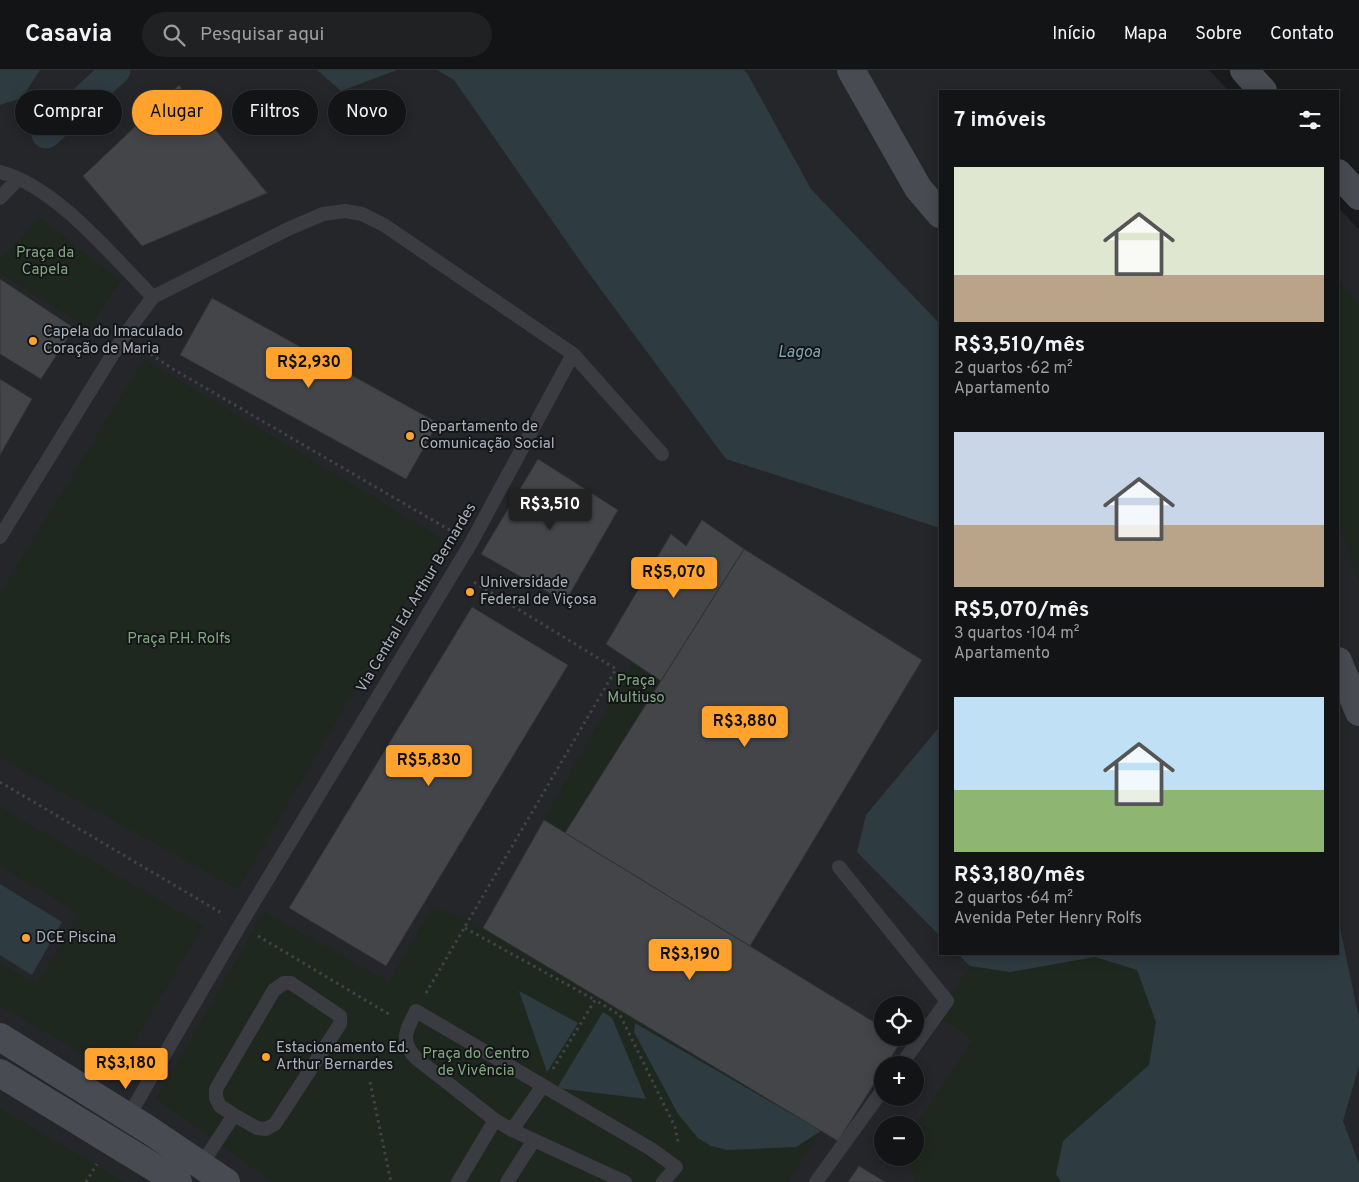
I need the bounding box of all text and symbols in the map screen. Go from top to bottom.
search box [142,12,492,57]
text: Casavia [25,20,112,50]
icon: search [160,21,188,49]
text: Pesquisar aqui [200,23,324,47]
text: Início [1052,23,1096,46]
text: Mapa [1124,23,1167,46]
text: Sobre [1195,23,1242,46]
text: Contato [1270,23,1334,46]
chip: Comprar [15,90,122,135]
chip: Alugar [132,90,222,135]
chip: Filtros [232,90,318,135]
chip: Novo [328,90,406,135]
icon: filters [1296,106,1324,134]
text: 7 imóveis [954,107,1046,134]
icon: home [1094,199,1184,289]
park label: Praça da Capela [16,244,74,280]
place label: Capela do Imaculado Coração de Maria [43,323,183,359]
text: R$3,510/mês [954,332,1085,359]
marker: Capela do Imaculado Coração de Maria [27,335,39,347]
water label: Lagoa [778,343,821,363]
pin: R$2,930 [263,346,355,389]
text: R$2,930 [277,353,341,373]
text: 2 quartos · 62 m² [954,359,1073,379]
text: Apartamento [954,379,1050,399]
place label: Departamento de Comunicação Social [420,418,555,454]
marker: Departamento de Comunicação Social [404,430,416,442]
icon: home [1094,464,1184,554]
pin: R$3,510 [504,488,596,531]
text: R$3,510 [520,495,580,515]
street label: Via Central Ed. Arthur Bernardes [353,500,481,696]
pin: R$5,070 [628,556,720,599]
text: R$5,070 [642,563,706,583]
place label: Universidade Federal de Viçosa [480,574,597,610]
marker: Universidade Federal de Viçosa [464,586,476,598]
text: R$5,070/mês [954,597,1089,624]
text: 3 quartos · 104 m² [954,624,1080,644]
park label: Praça P.H. Rolfs [127,630,231,649]
text: Apartamento [954,644,1050,664]
park label: Praça Multiuso [607,672,665,708]
pin: R$3,880 [699,706,791,748]
text: R$3,880 [713,712,777,732]
icon: home [1094,729,1184,819]
pin: R$5,830 [383,744,475,787]
text: R$5,830 [397,751,461,771]
text: R$3,180/mês [954,862,1085,889]
text: 2 quartos · 64 m² [954,889,1073,909]
text: Avenida Peter Henry Rolfs [954,909,1142,929]
place label: DCE Piscina [36,929,116,948]
marker: DCE Piscina [20,932,32,944]
pin: R$3,190 [644,938,736,981]
text: R$3,190 [660,945,720,965]
map controls [874,996,924,1166]
button: locate [874,996,924,1046]
place label: Estacionamento Ed. Arthur Bernardes [276,1039,409,1075]
park label: Praça do Centro de Vivência [422,1045,530,1081]
pin: R$3,180 [80,1048,172,1090]
marker: Estacionamento Ed. Arthur Bernardes [260,1051,272,1063]
text: R$3,180 [96,1054,156,1074]
button: + [874,1056,924,1106]
button: − [874,1116,924,1166]

